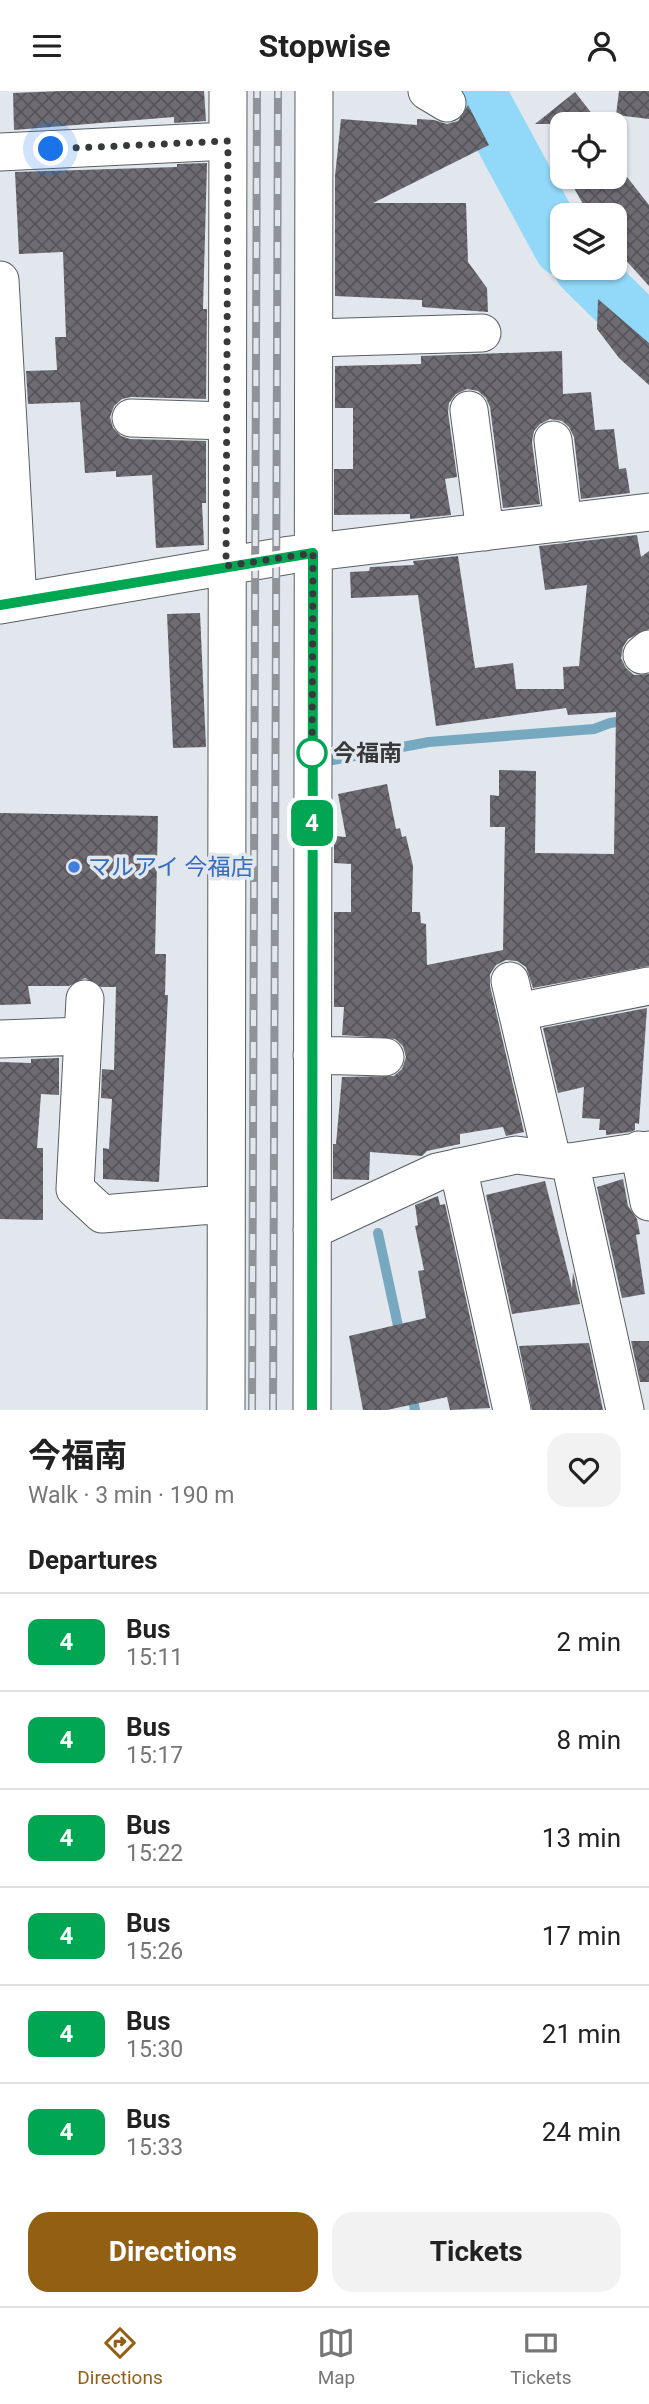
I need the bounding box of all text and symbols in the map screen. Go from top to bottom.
icon: menu [28,27,66,65]
text: Stopwise [259,27,390,65]
icon: person [583,27,621,65]
map controls [550,112,627,280]
button: locate [550,112,627,189]
your location [33,131,68,166]
button: layers [550,203,627,280]
marker: 今福南 [297,738,327,768]
place label: 今福南 [333,740,402,767]
line badge: 4 [289,800,335,846]
text: 4 [305,809,319,837]
place label: マルアイ 今福店 [88,854,254,881]
marker: マルアイ 今福店 [66,859,82,875]
button: heart [547,1433,621,1507]
text: 今福南 [28,1436,127,1475]
text: Walk · 3 min · 190 m [28,1482,234,1509]
text: Departures [28,1545,158,1575]
text: Bus [126,1614,171,1644]
text: 2 min [556,1627,621,1657]
text: 4 [60,1628,73,1656]
text: 15:11 [126,1644,183,1671]
text: Bus [126,1712,171,1742]
text: 8 min [556,1725,621,1755]
text: 4 [60,1726,73,1754]
text: 15:17 [126,1742,183,1769]
text: Bus [126,1810,171,1840]
text: 13 min [542,1823,621,1853]
text: 4 [60,1824,73,1852]
text: 15:22 [126,1840,183,1867]
text: Bus [126,1908,171,1938]
text: 17 min [542,1921,621,1951]
text: 4 [60,1922,73,1950]
text: 15:26 [126,1938,183,1965]
text: Bus [126,2006,171,2036]
text: 21 min [542,2019,621,2049]
text: 4 [60,2020,73,2048]
text: 15:30 [126,2036,183,2063]
text: Bus [126,2104,171,2134]
text: 24 min [542,2117,621,2147]
text: 4 [60,2118,73,2146]
text: 15:33 [126,2134,183,2161]
button: Directions [28,2212,318,2292]
button: Tickets [332,2212,621,2292]
tab: Directions [77,2324,163,2389]
tab: Map [317,2324,355,2389]
tab: Tickets [510,2324,572,2389]

